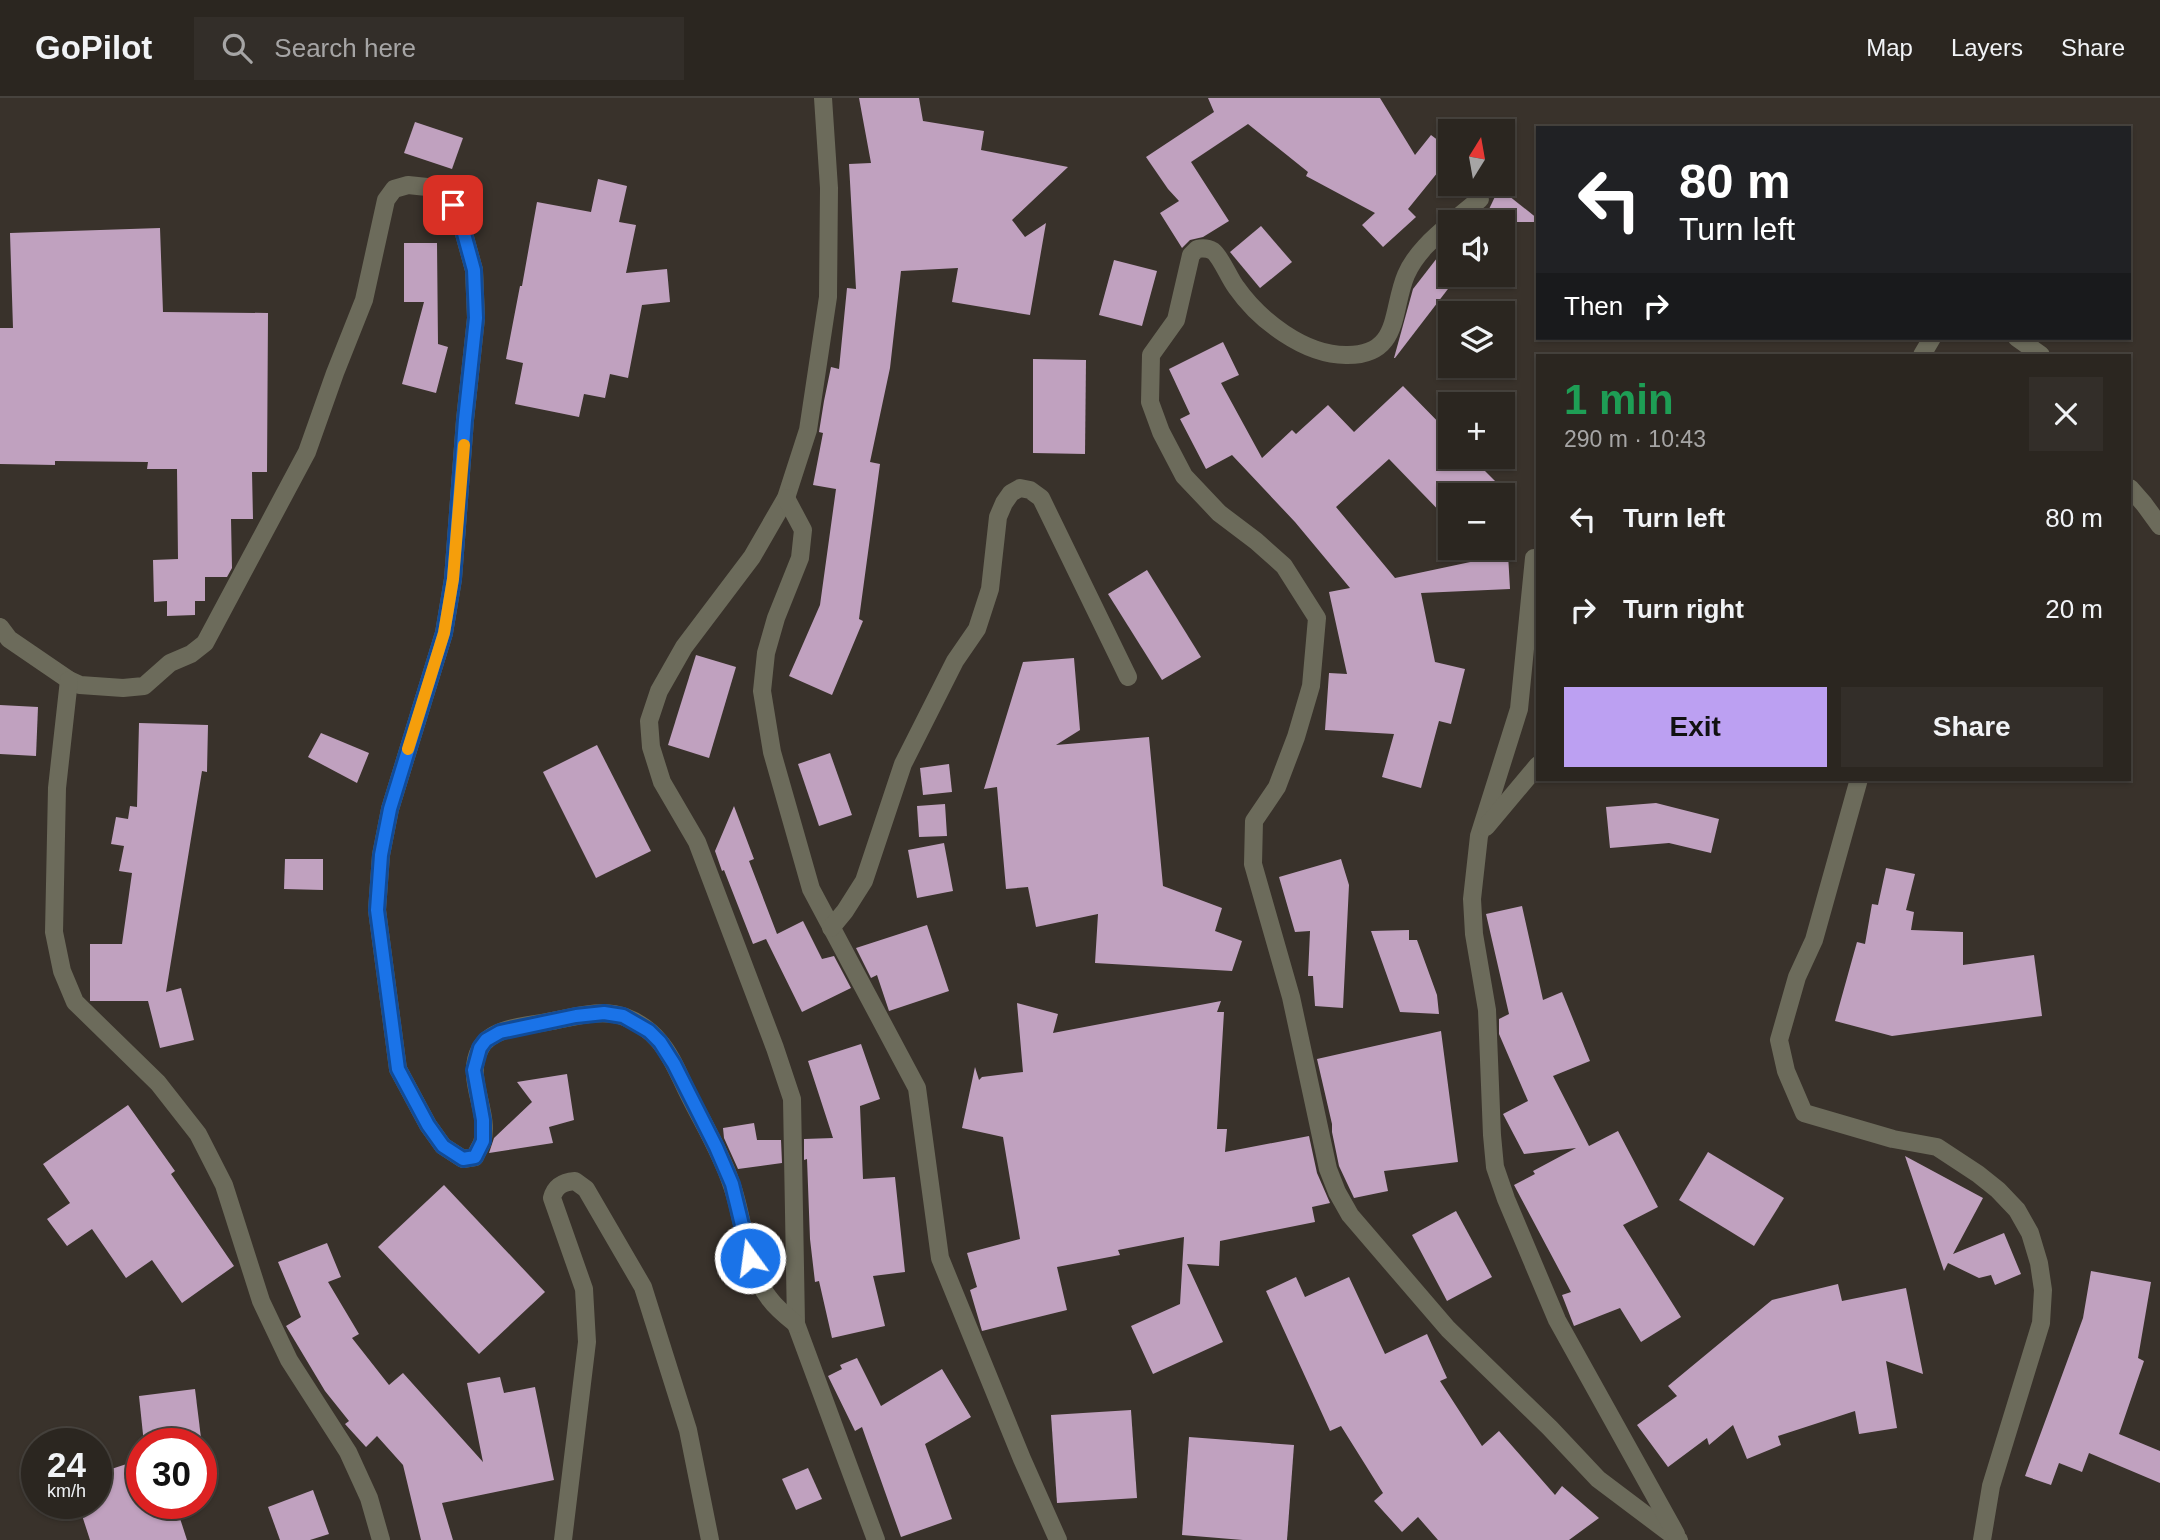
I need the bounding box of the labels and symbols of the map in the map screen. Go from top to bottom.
north arrow [1438,119,1516,196]
pin [423,175,483,235]
position arrow [713,1221,787,1295]
speed limit sign: 30 [126,1428,217,1519]

